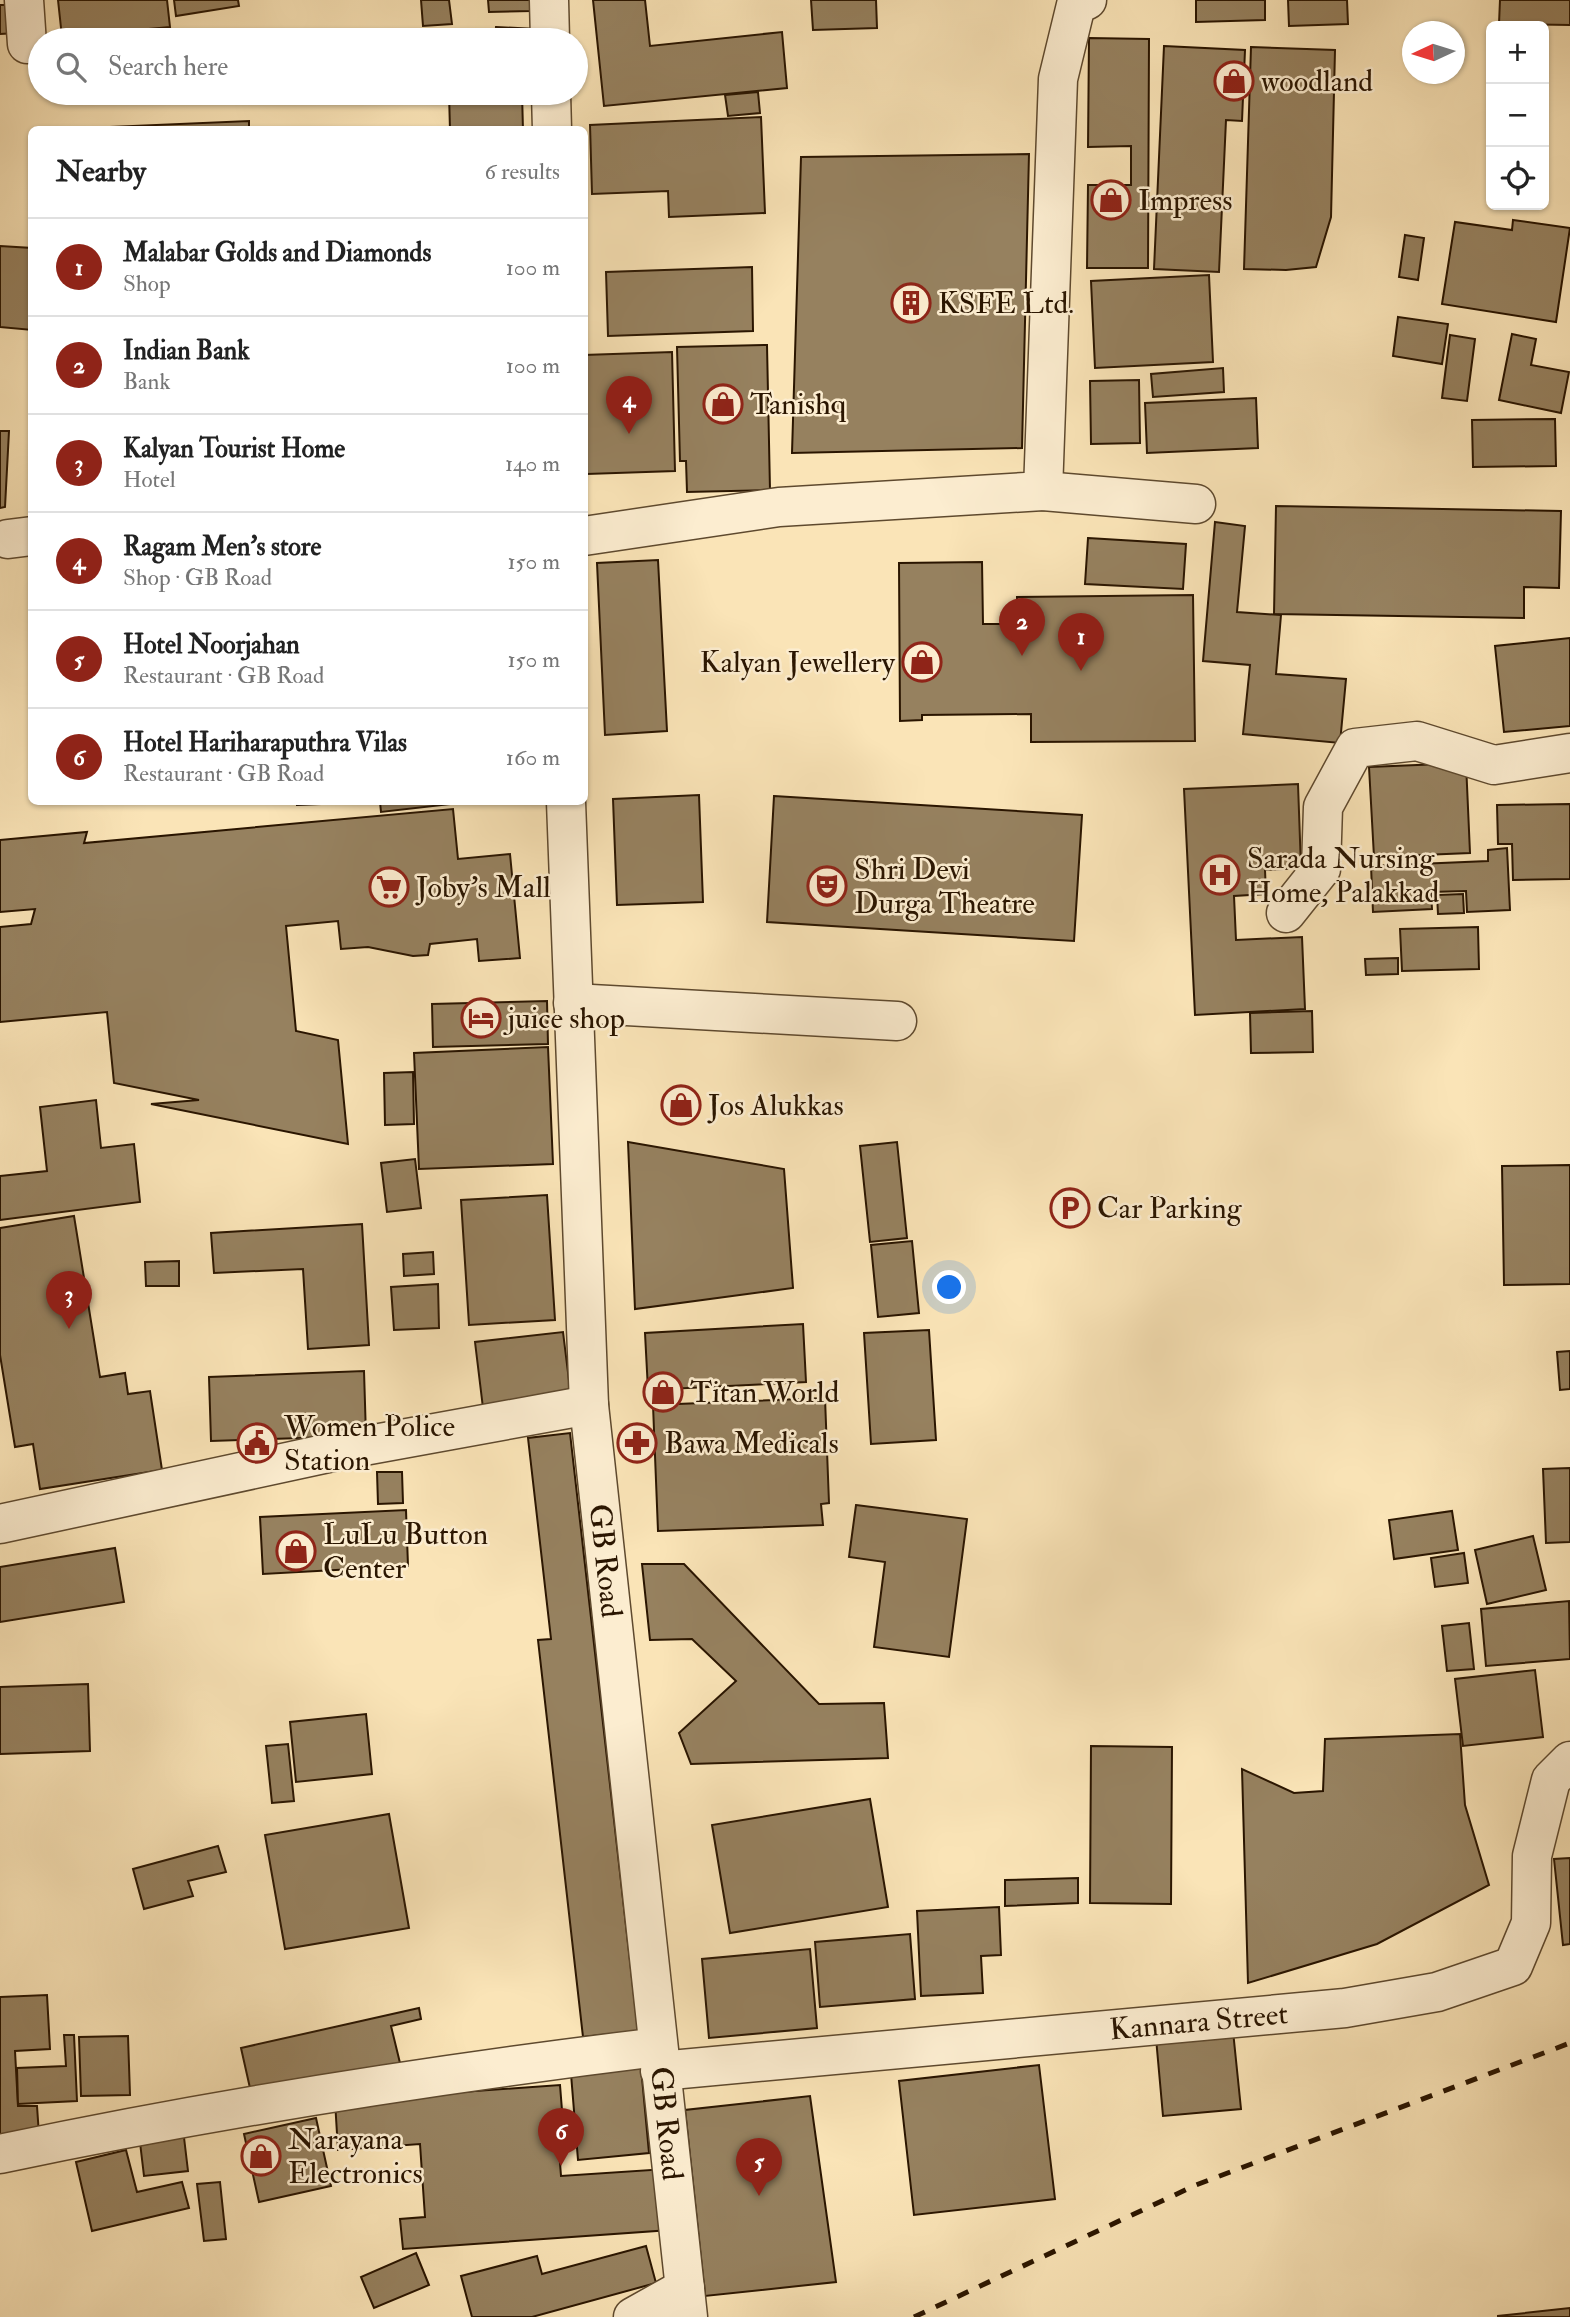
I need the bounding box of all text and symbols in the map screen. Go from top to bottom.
north arrow [1402,21,1465,84]
map controls [1486,21,1549,210]
button: + [1486,21,1549,84]
search box [28,28,588,105]
icon: search [52,48,90,86]
text: Search here [108,51,228,83]
shop icon: woodland [1213,60,1255,102]
place label: woodland [1261,63,1373,100]
button: − [1486,84,1549,147]
button: locate [1486,147,1549,210]
text: Nearby [56,153,146,190]
text: 6 results [485,157,560,186]
shop icon: Impress [1090,179,1132,221]
place label: Impress [1138,182,1233,219]
text: Malabar Golds and Diamonds [123,237,431,269]
text: 1 [75,253,83,282]
text: 100 m [506,253,560,282]
text: Shop [123,269,171,298]
building icon: KSFE Ltd. [890,282,932,324]
place label: KSFE Ltd. [938,285,1074,322]
text: Indian Bank [123,335,250,367]
text: 2 [73,351,85,380]
text: 100 m [506,351,560,380]
text: Bank [123,367,170,396]
pin: 4 [606,376,652,434]
shop icon: Tanishq [702,383,744,425]
place label: Tanishq [750,386,847,423]
text: Kalyan Tourist Home [123,433,345,465]
text: 3 [75,449,83,478]
text: 140 m [505,449,560,478]
text: Hotel [123,465,176,494]
text: Ragam Men's store [123,531,321,563]
text: 4 [73,547,85,576]
text: 150 m [507,547,560,576]
text: Shop · GB Road [123,563,272,592]
pin: 2 [999,598,1045,656]
pin: 1 [1058,613,1104,671]
text: Hotel Noorjahan [123,629,300,661]
shop icon: Kalyan Jewellery [901,641,943,683]
place label: Kalyan Jewellery [700,644,896,681]
text: 5 [74,645,84,674]
text: 150 m [507,645,560,674]
text: Restaurant · GB Road [123,661,324,690]
text: Hotel Hariharaputhra Vilas [123,727,407,759]
text: 6 [73,743,85,772]
text: 160 m [506,743,560,772]
text: Restaurant · GB Road [123,759,324,788]
place label: Sarada Nursing Home, Palakkad [1247,840,1440,911]
place label: Shri Devi Durga Theatre [854,851,1035,922]
hospital icon: Sarada Nursing Home, Palakkad [1199,854,1241,896]
theatre icon: Shri Devi Durga Theatre [806,865,848,907]
supermarket icon: Joby's Mall [368,866,410,908]
place label: Joby's Mall [415,869,551,906]
hotel icon: juice shop [460,997,502,1039]
place label: juice shop [503,1000,625,1037]
shop icon: Jos Alukkas [660,1084,702,1126]
place label: Jos Alukkas [707,1087,844,1124]
parking icon: Car Parking [1049,1187,1091,1229]
place label: Car Parking [1097,1190,1243,1227]
your location [932,1270,966,1304]
pin: 3 [46,1271,92,1329]
shop icon: Titan World [642,1371,684,1413]
place label: Titan World [690,1374,839,1411]
place label: Women Police Station [283,1408,455,1479]
public building icon: Women Police Station [236,1422,278,1464]
pharmacy icon: Bawa Medicals [616,1422,658,1464]
place label: Bawa Medicals [664,1425,839,1462]
street label: GB Road [581,1502,630,1620]
place label: LuLu Button Center [323,1516,488,1587]
shop icon: LuLu Button Center [275,1530,317,1572]
street label: Kannara Street [1108,1995,1290,2048]
street label: GB Road [642,2065,692,2182]
pin: 6 [538,2108,584,2166]
place label: Narayana Electronics [288,2121,423,2192]
shop icon: Narayana Electronics [240,2135,282,2177]
pin: 5 [736,2138,782,2196]

